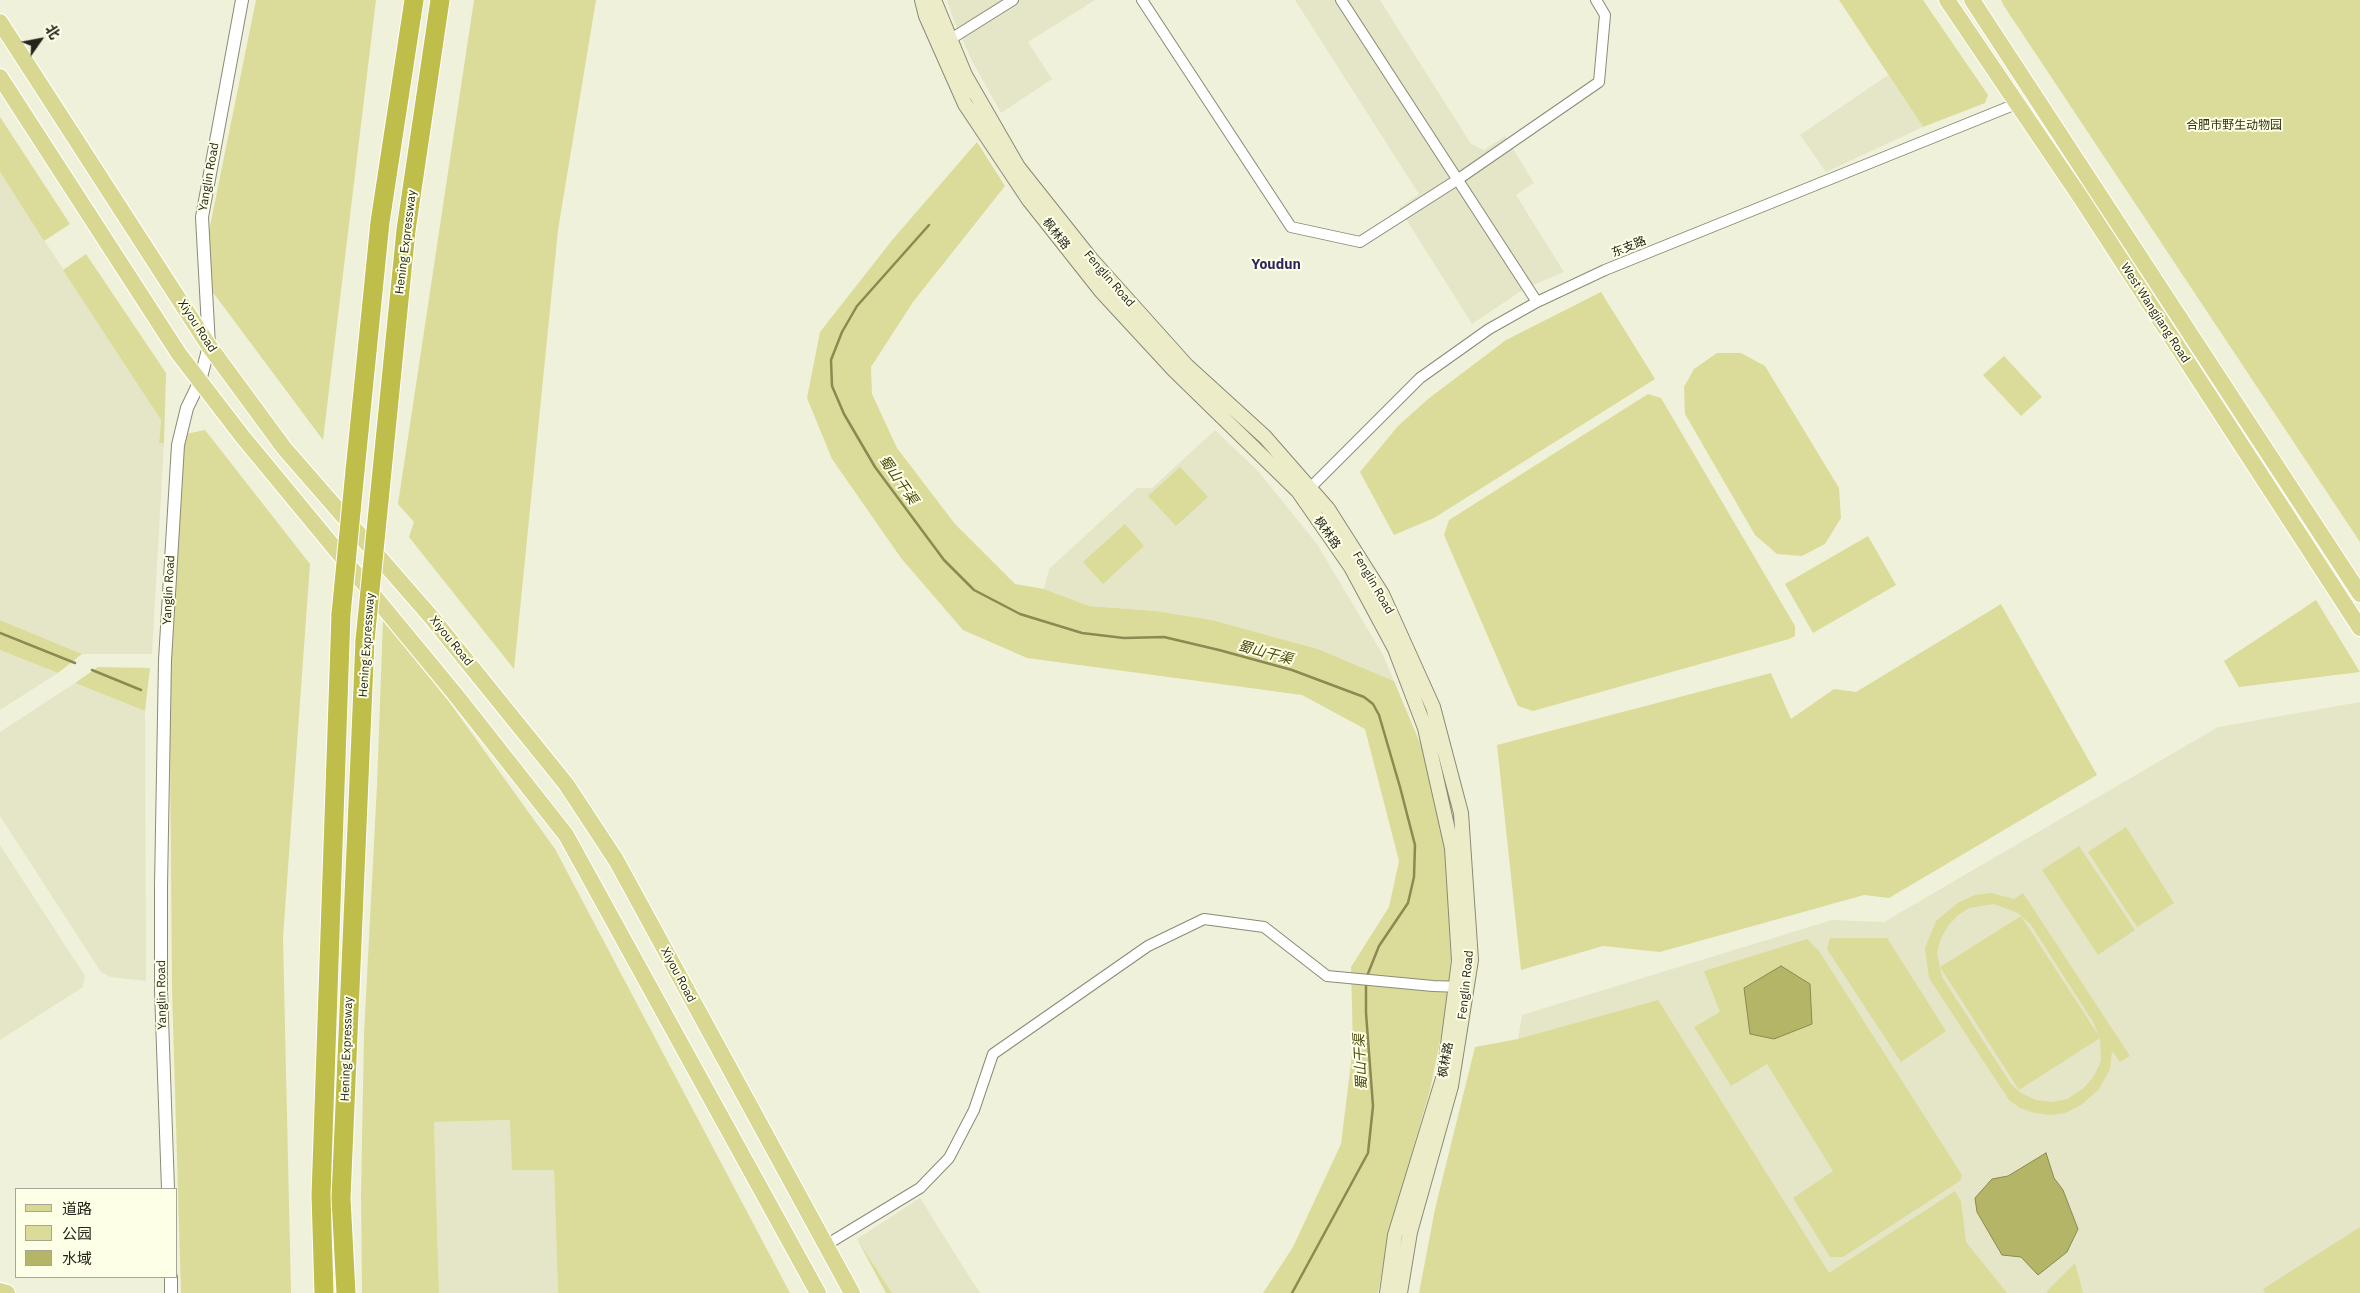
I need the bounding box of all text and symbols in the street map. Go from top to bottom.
north arrow [15,15,65,65]
text: 北 [41,21,64,43]
park label: 合肥市野生动物园 [2186,119,2282,133]
street label: Yanglin Road [196,141,222,213]
street label: Hening Expressway [392,189,420,295]
street label: 枫林路 [1039,215,1073,253]
street label: 东支路 [1610,234,1648,260]
street label: Fenglin Road [1081,248,1137,310]
district label: Youdun [1251,257,1301,273]
street label: West Wangjiang Road [2117,260,2193,366]
street label: Xiyou Road [175,297,219,355]
water label: 蜀山干渠 [875,452,921,508]
street label: 枫林路 [1311,514,1343,552]
street label: Fenglin Road [1349,549,1397,617]
street label: Yanglin Road [160,555,178,625]
street label: Hening Expressway [356,592,378,698]
street label: Xiyou Road [426,613,476,669]
water label: 蜀山干渠 [1236,638,1294,668]
street label: Xiyou Road [658,945,698,1005]
street label: Fenglin Road [1455,950,1477,1020]
street label: Yanglin Road [154,960,170,1030]
street label: Hening Expressway [338,996,356,1102]
water label: 蜀山干渠 [1351,1034,1371,1090]
street label: 枫林路 [1436,1041,1456,1079]
legend [15,1188,178,1278]
text: 道路 [62,1199,92,1218]
text: 公园 [62,1224,92,1243]
text: 水域 [62,1249,92,1268]

